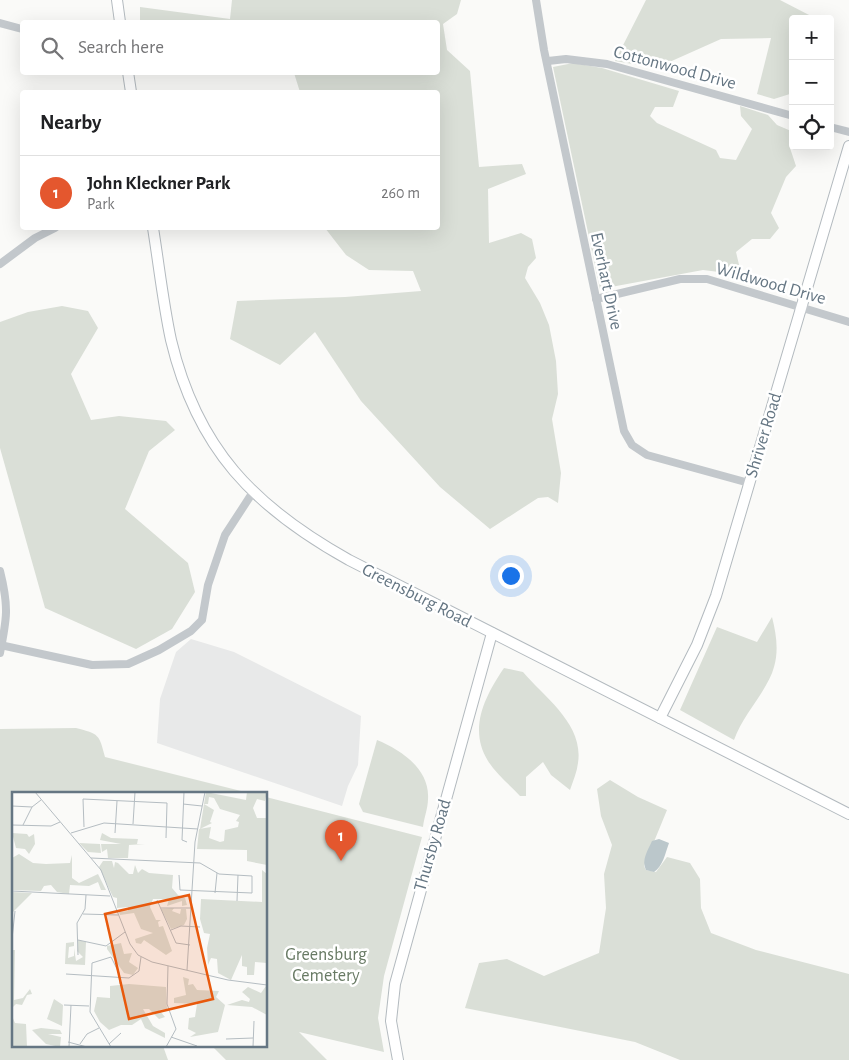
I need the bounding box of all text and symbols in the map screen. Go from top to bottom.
map controls [789,15,834,150]
button: + [789,15,834,60]
search box [20,20,440,75]
icon: search [38,34,66,62]
text: Search here [78,38,164,57]
street label: Cottonwood Drive [612,43,738,93]
button: − [789,60,834,105]
button: locate [789,105,834,150]
text: Nearby [40,112,101,133]
text: John Kleckner Park [87,174,230,193]
text: 1 [53,185,59,201]
text: 260 m [381,185,420,201]
text: Park [87,196,115,212]
street label: Everhart Drive [587,231,625,332]
street label: Wildwood Drive [714,260,828,308]
street label: Shriver Road [742,391,785,480]
street label: Greensburg Road [359,561,474,631]
your location [498,563,524,589]
inset map [12,792,268,1048]
street label: Thursby Road [411,797,455,893]
pin: 1 [325,820,357,861]
park label: Greensburg Cemetery [285,946,367,985]

